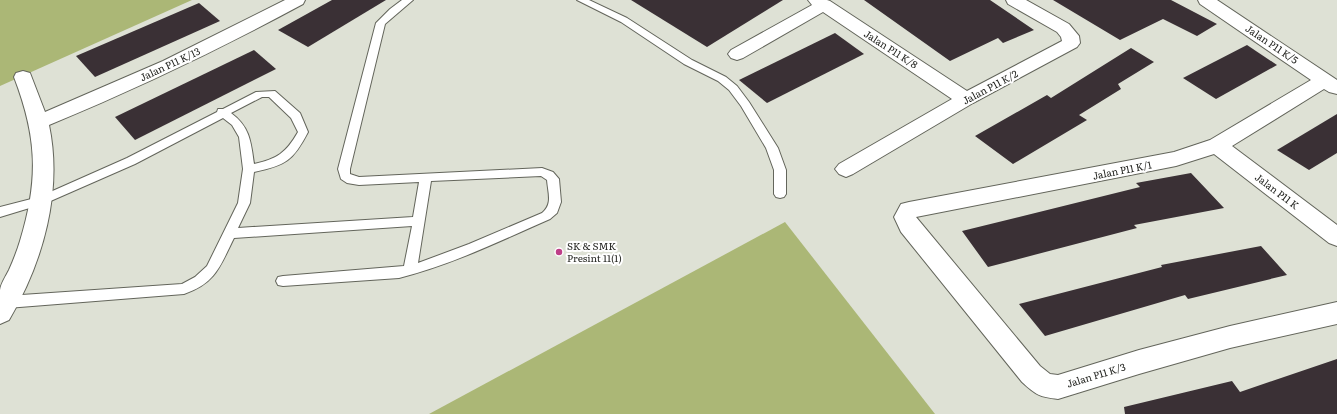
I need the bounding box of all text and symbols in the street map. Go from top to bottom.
street label: Jalan P11 K/5 [1243,20,1302,67]
street label: Jalan P11 K/8 [861,26,921,72]
street label: Jalan P11 K/13 [137,43,203,84]
street label: Jalan P11 K/2 [959,66,1020,107]
street label: Jalan P11 K/1 [1091,156,1153,183]
street label: Jalan P11 K [1252,169,1303,212]
place label: SK & SMK Presint 11(1) [567,238,622,265]
marker: SK & SMK Presint 11(1) [554,247,564,257]
street label: Jalan P11 K/3 [1064,358,1127,391]

